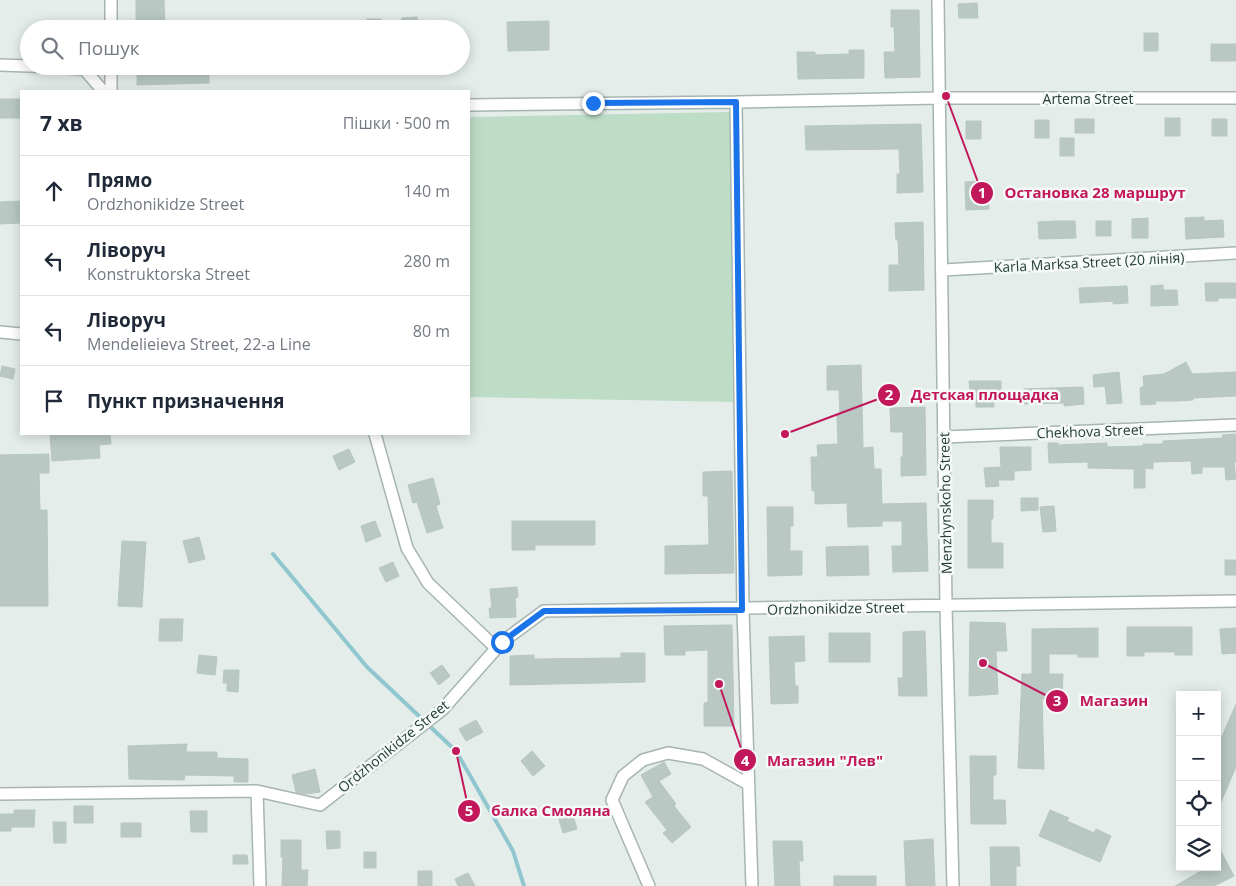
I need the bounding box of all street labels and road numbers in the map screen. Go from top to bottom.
street label: Artema Street [1043,89,1133,108]
street label: Karla Marksa Street (20 лiнiя) [993,248,1185,276]
street label: Chekhova Street [1036,420,1144,442]
street label: Menzhynskoho Street [934,432,956,574]
street label: Ordzhonikidze Street [767,597,905,619]
street label: Ordzhonikidze Street [334,695,452,797]

